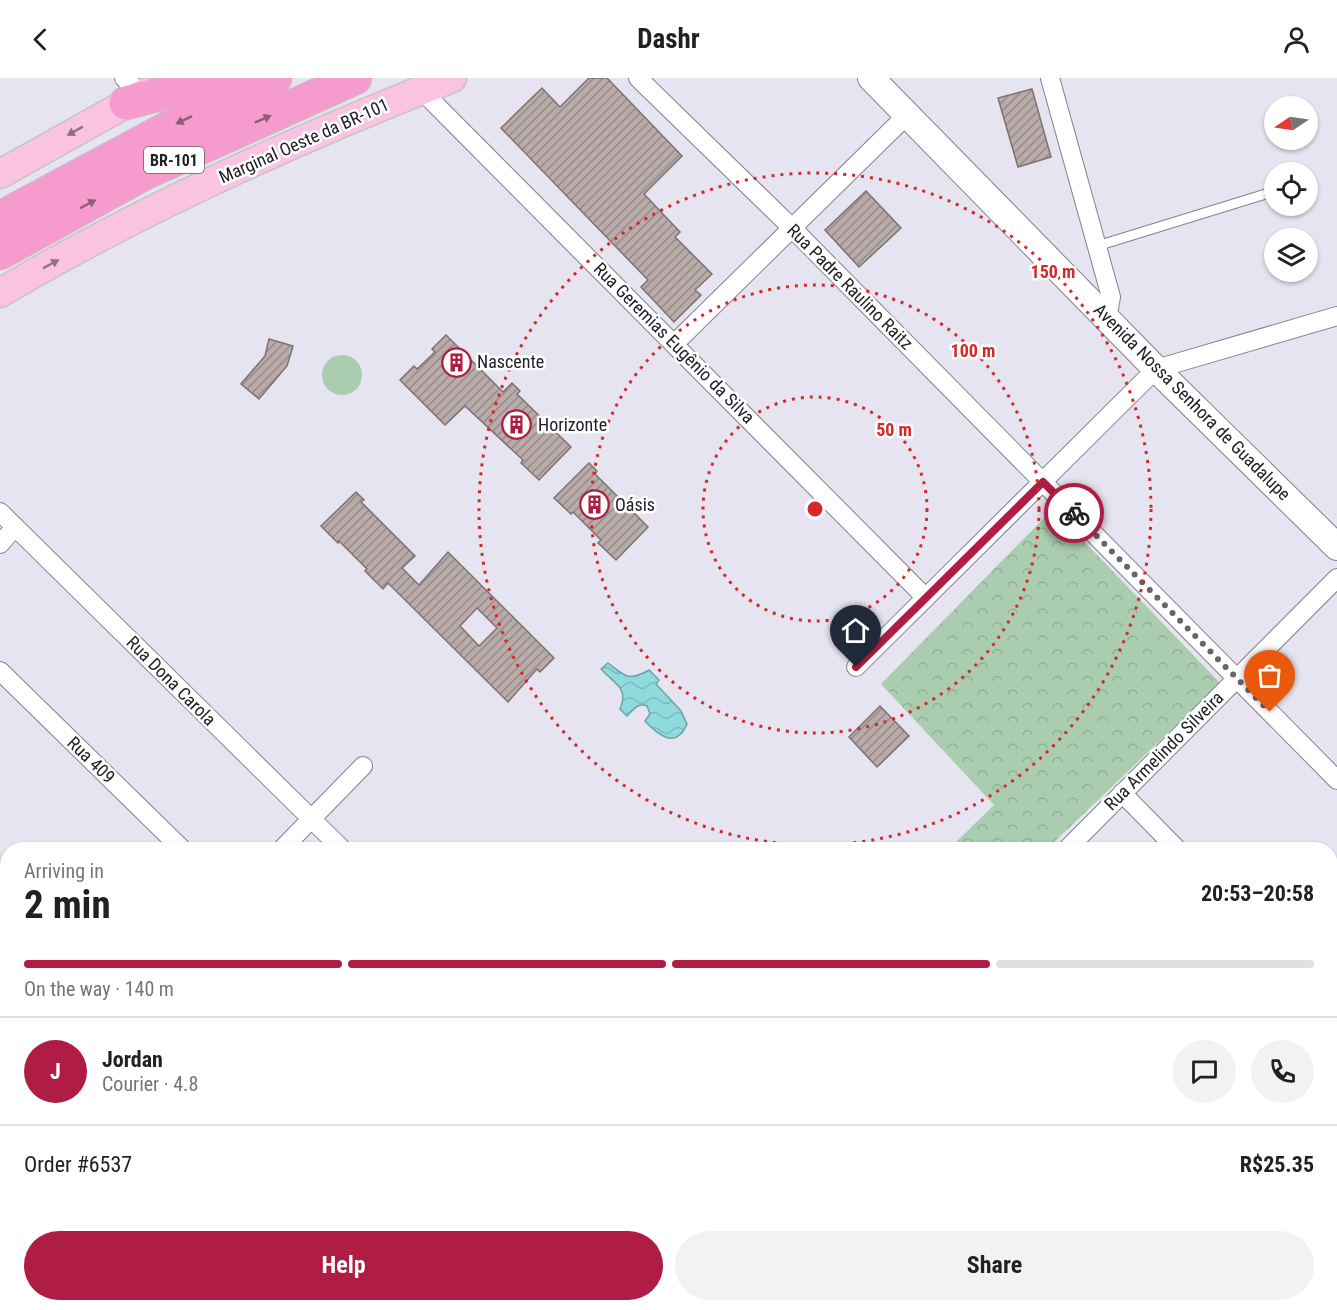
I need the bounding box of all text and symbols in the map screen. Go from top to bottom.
icon: back [24,23,57,56]
text: Dashr [637,23,700,55]
icon: person [1280,23,1313,56]
street label: Marginal Oeste da BR-101 [216,94,392,187]
north arrow [1264,96,1318,150]
map controls [1264,96,1318,282]
one-way arrow [255,114,272,123]
one-way arrow [176,116,193,125]
one-way arrow [67,126,83,137]
road number: BR-101 [144,147,204,173]
button: locate [1264,162,1318,216]
one-way arrow [80,199,97,209]
street label: Rua Padre Raulino Raitz [783,220,918,354]
button: layers [1264,228,1318,282]
street label: Rua Geremias Eugênio da Silva [590,258,759,427]
one-way arrow [43,259,60,269]
text: 150 m [1031,261,1075,282]
street label: Avenida Nossa Senhora de Guadalupe [1090,299,1295,504]
text: 100 m [951,340,995,361]
building icon: Nascente [440,346,472,378]
place label: Nascente [477,351,544,372]
building icon: Horizonte [501,409,533,441]
place label: Horizonte [538,414,607,435]
text: 50 m [876,419,912,440]
courier [1044,483,1104,543]
building icon: Oásis [578,489,610,521]
place label: Oásis [615,494,655,515]
icon: bike [1058,497,1091,530]
centre of rings [805,499,825,519]
pin [830,605,881,667]
icon: home [839,614,872,647]
street label: Rua Dona Carola [122,632,220,730]
pin [1244,650,1295,712]
icon: bag [1253,659,1286,692]
street label: Rua Armelindo Silveira [1100,687,1227,814]
street label: Rua 409 [63,732,119,787]
text: Arriving in [24,859,104,883]
text: 20:53–20:58 [1201,881,1314,906]
text: 2 min [24,882,111,928]
text: On the way · 140 m [24,977,174,1001]
button: chat [1173,1040,1236,1103]
button: phone [1251,1040,1314,1103]
text: Jordan [102,1047,163,1072]
text: J [50,1059,61,1084]
text: Courier · 4.8 [102,1072,198,1096]
text: Order #6537 [24,1152,132,1177]
text: R$25.35 [1240,1152,1314,1177]
button: Help [24,1231,663,1300]
button: Share [675,1231,1314,1300]

